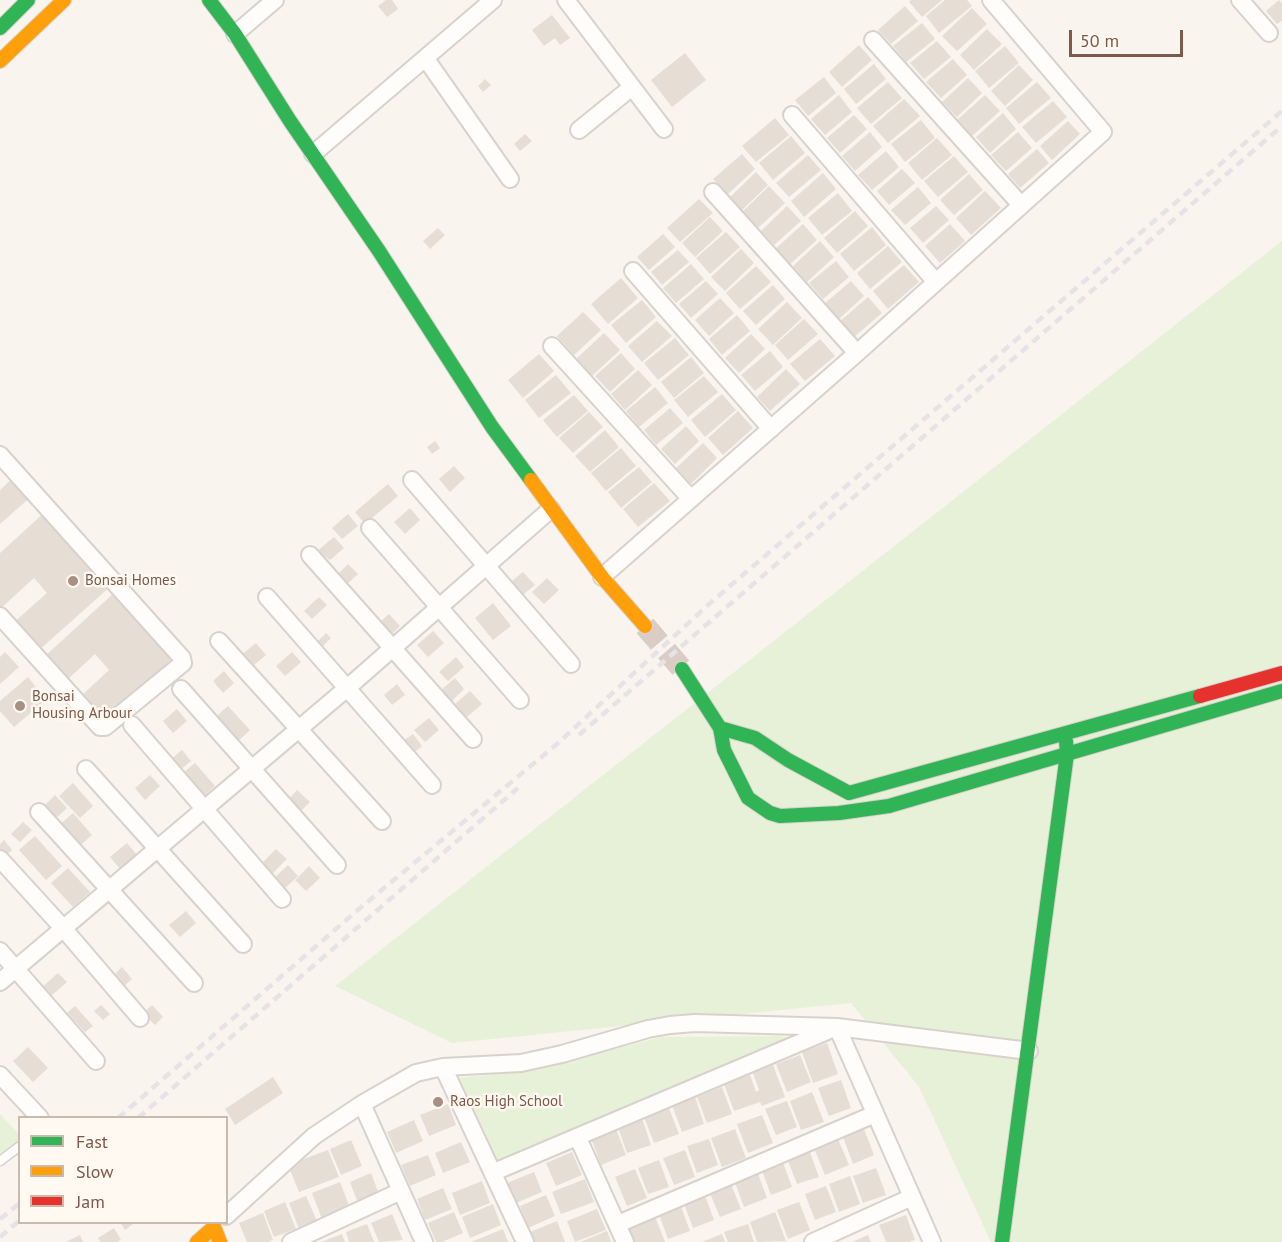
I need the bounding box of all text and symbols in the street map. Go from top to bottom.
scale bar [1072,18,1186,56]
text: 50 m [1080,29,1119,52]
place label: Bonsai Homes [85,572,176,590]
marker: Bonsai Homes [66,574,80,588]
place label: Bonsai Housing Arbour [32,688,132,723]
marker: Bonsai Housing Arbour [13,699,27,713]
place label: Raos High School [450,1093,562,1111]
marker: Raos High School [431,1095,445,1109]
legend [18,1116,228,1224]
text: Fast [76,1130,108,1153]
text: Slow [76,1160,114,1183]
text: Jam [76,1190,105,1213]

